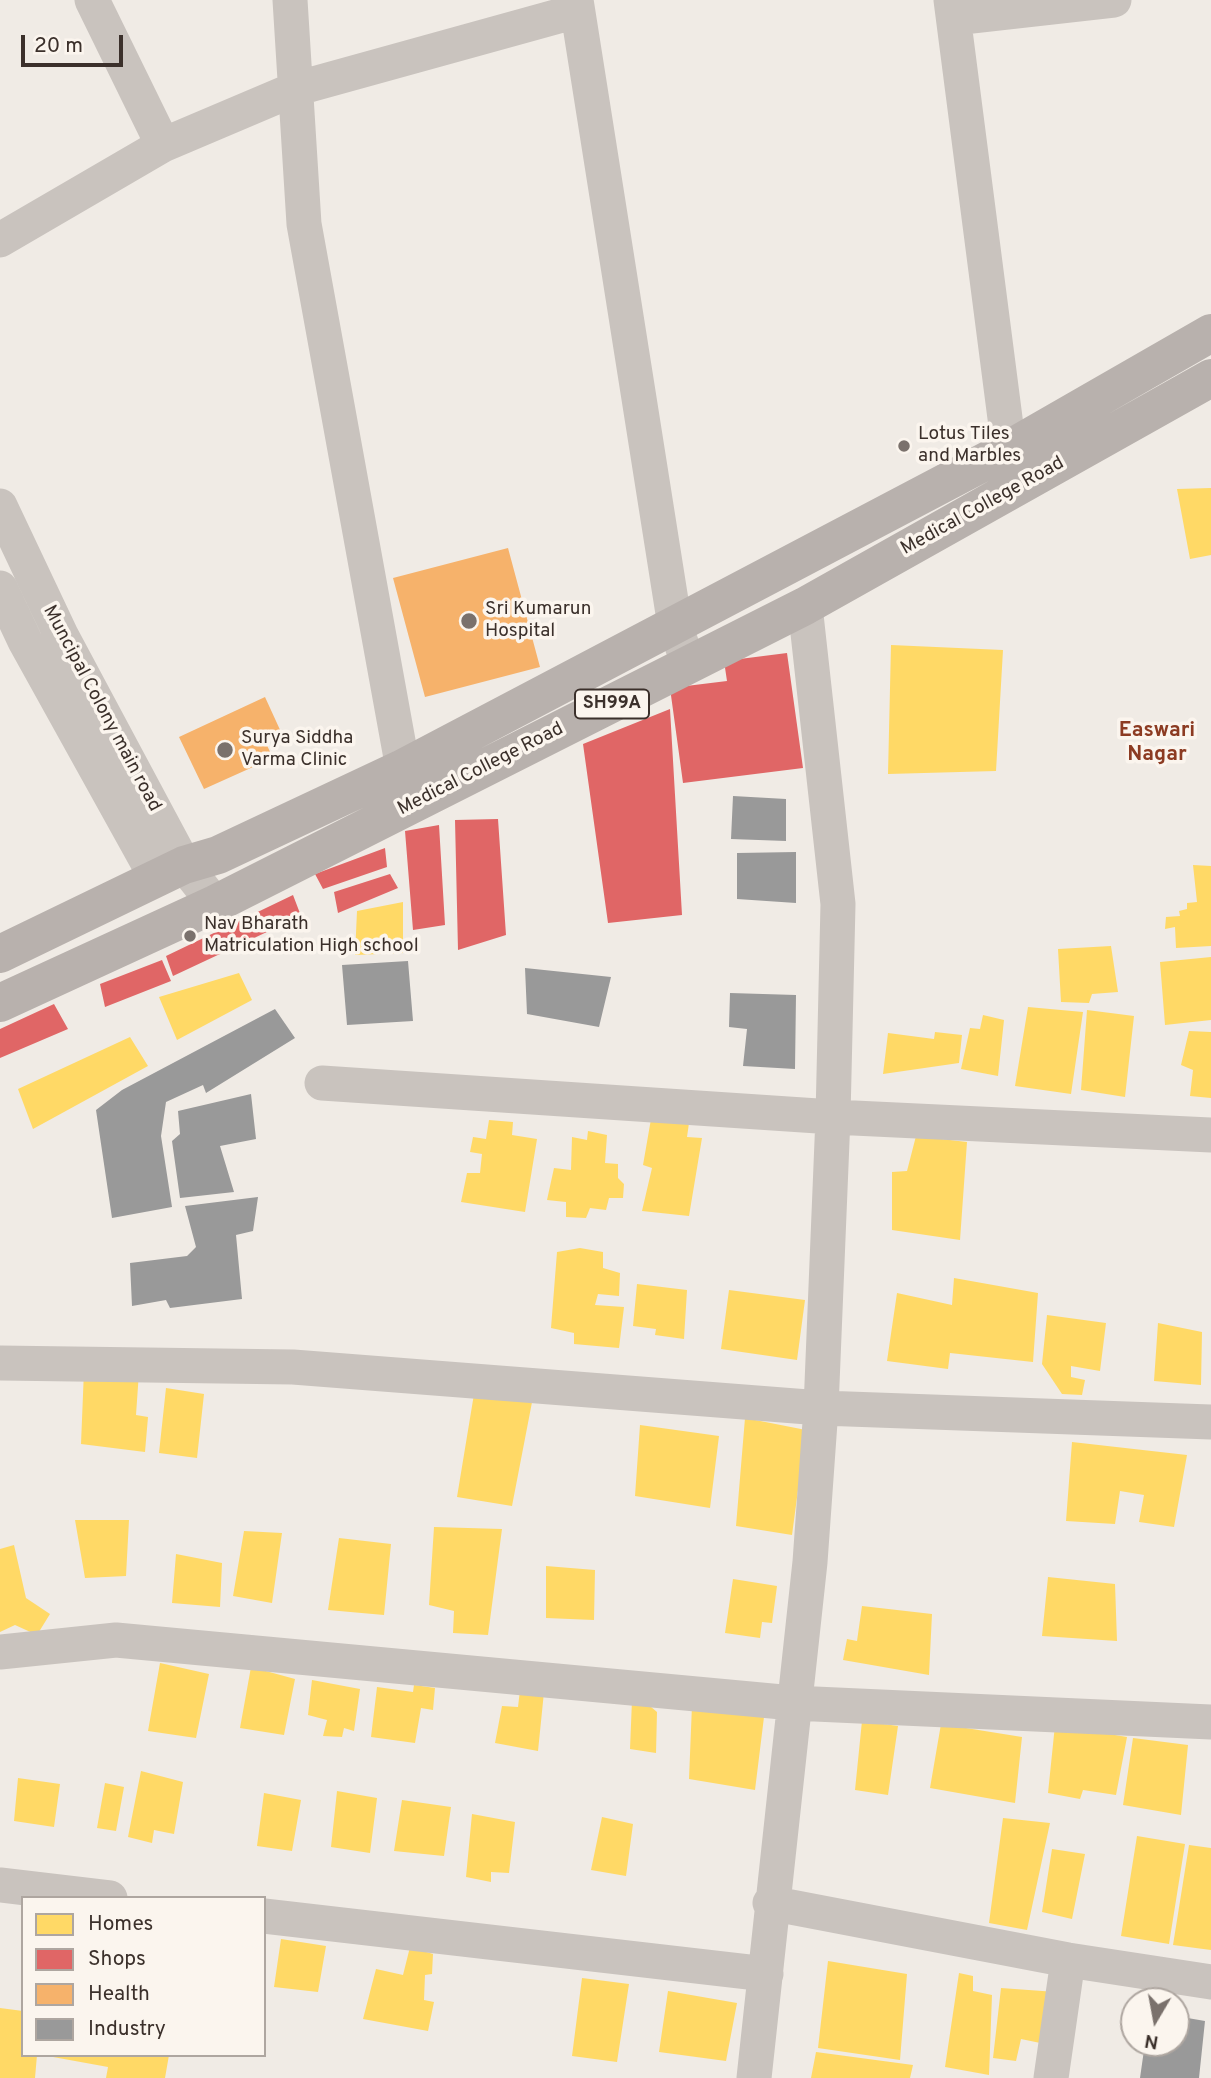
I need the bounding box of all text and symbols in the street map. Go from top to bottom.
scale bar [24,21,126,65]
text: 20 m [34,33,83,60]
place label: Lotus Tiles and Marbles [918,424,1021,468]
marker: Lotus Tiles and Marbles [896,438,912,454]
street label: Medical College Road [897,453,1069,561]
place label: Sri Kumarun Hospital [485,599,591,643]
street label: Muncipal Colony main road [37,602,165,816]
marker: Sri Kumarun Hospital [459,611,479,631]
road number: SH99A [575,690,649,718]
street label: Medical College Road [394,718,568,822]
district label: Easwari Nagar [1119,719,1195,769]
place label: Surya Siddha Varma Clinic [241,728,353,772]
marker: Surya Siddha Varma Clinic [215,740,235,760]
place label: Nav Bharath Matriculation High school [204,914,419,958]
marker: Nav Bharath Matriculation High school [182,928,198,944]
legend [21,1896,266,2057]
text: Homes [88,1911,153,1938]
text: Shops [88,1946,146,1973]
text: Health [88,1981,150,2008]
north arrow [1120,1987,1190,2057]
text: Industry [88,2016,166,2043]
text: N [1143,2028,1161,2054]

